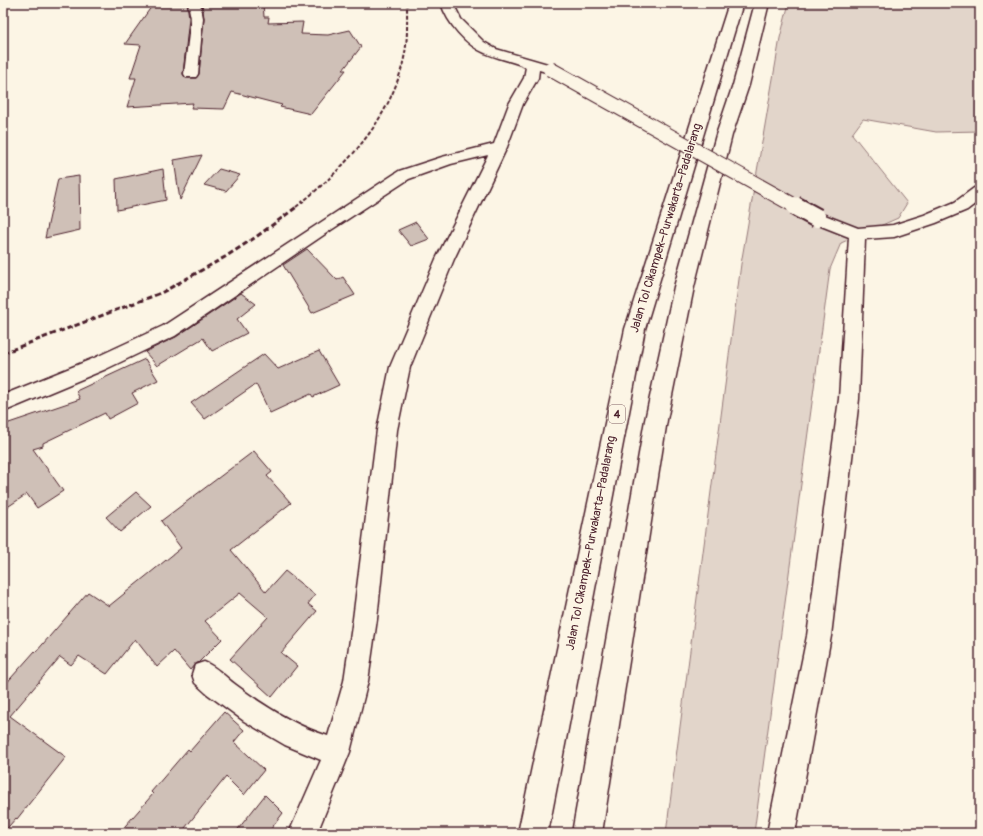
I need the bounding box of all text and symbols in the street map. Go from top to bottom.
street label: Jalan Tol Cikampek–Purwakarta–Padalarang [627,121,705,335]
road number: 4 [609,405,625,423]
street label: Jalan Tol Cikampek–Purwakarta–Padalarang [563,434,619,652]

